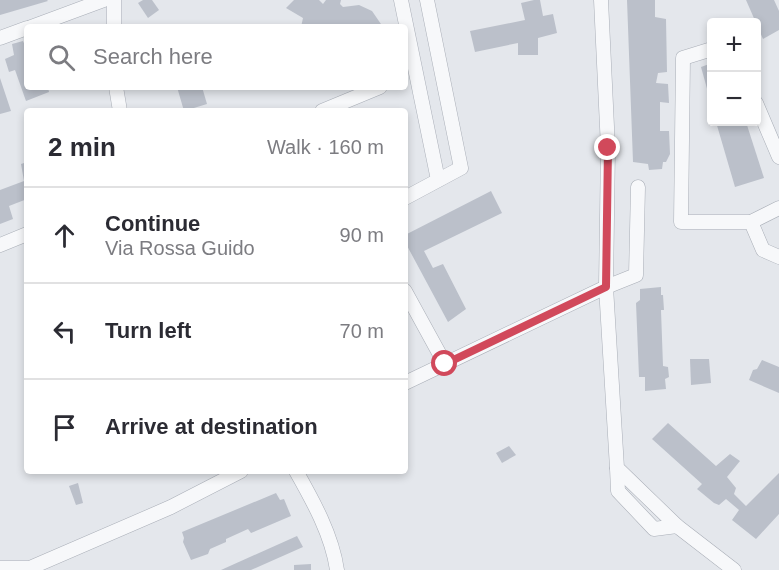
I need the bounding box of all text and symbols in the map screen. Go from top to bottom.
map controls [707,18,761,126]
button: + [707,18,761,72]
search box [24,24,408,90]
icon: search [45,41,78,74]
text: Search here [93,44,213,69]
button: − [707,72,761,126]
text: 2 min [48,132,116,162]
route end [594,134,620,160]
text: Walk · 160 m [267,136,384,158]
text: Continue [105,211,200,236]
icon: ahead [48,219,81,252]
text: 90 m [340,224,384,246]
text: Via Rossa Guido [105,237,255,259]
icon: left [48,315,81,348]
text: Turn left [105,318,191,343]
text: 70 m [340,320,384,342]
route start [431,350,457,376]
icon: arrive [48,411,81,444]
text: Arrive at destination [105,414,318,439]

